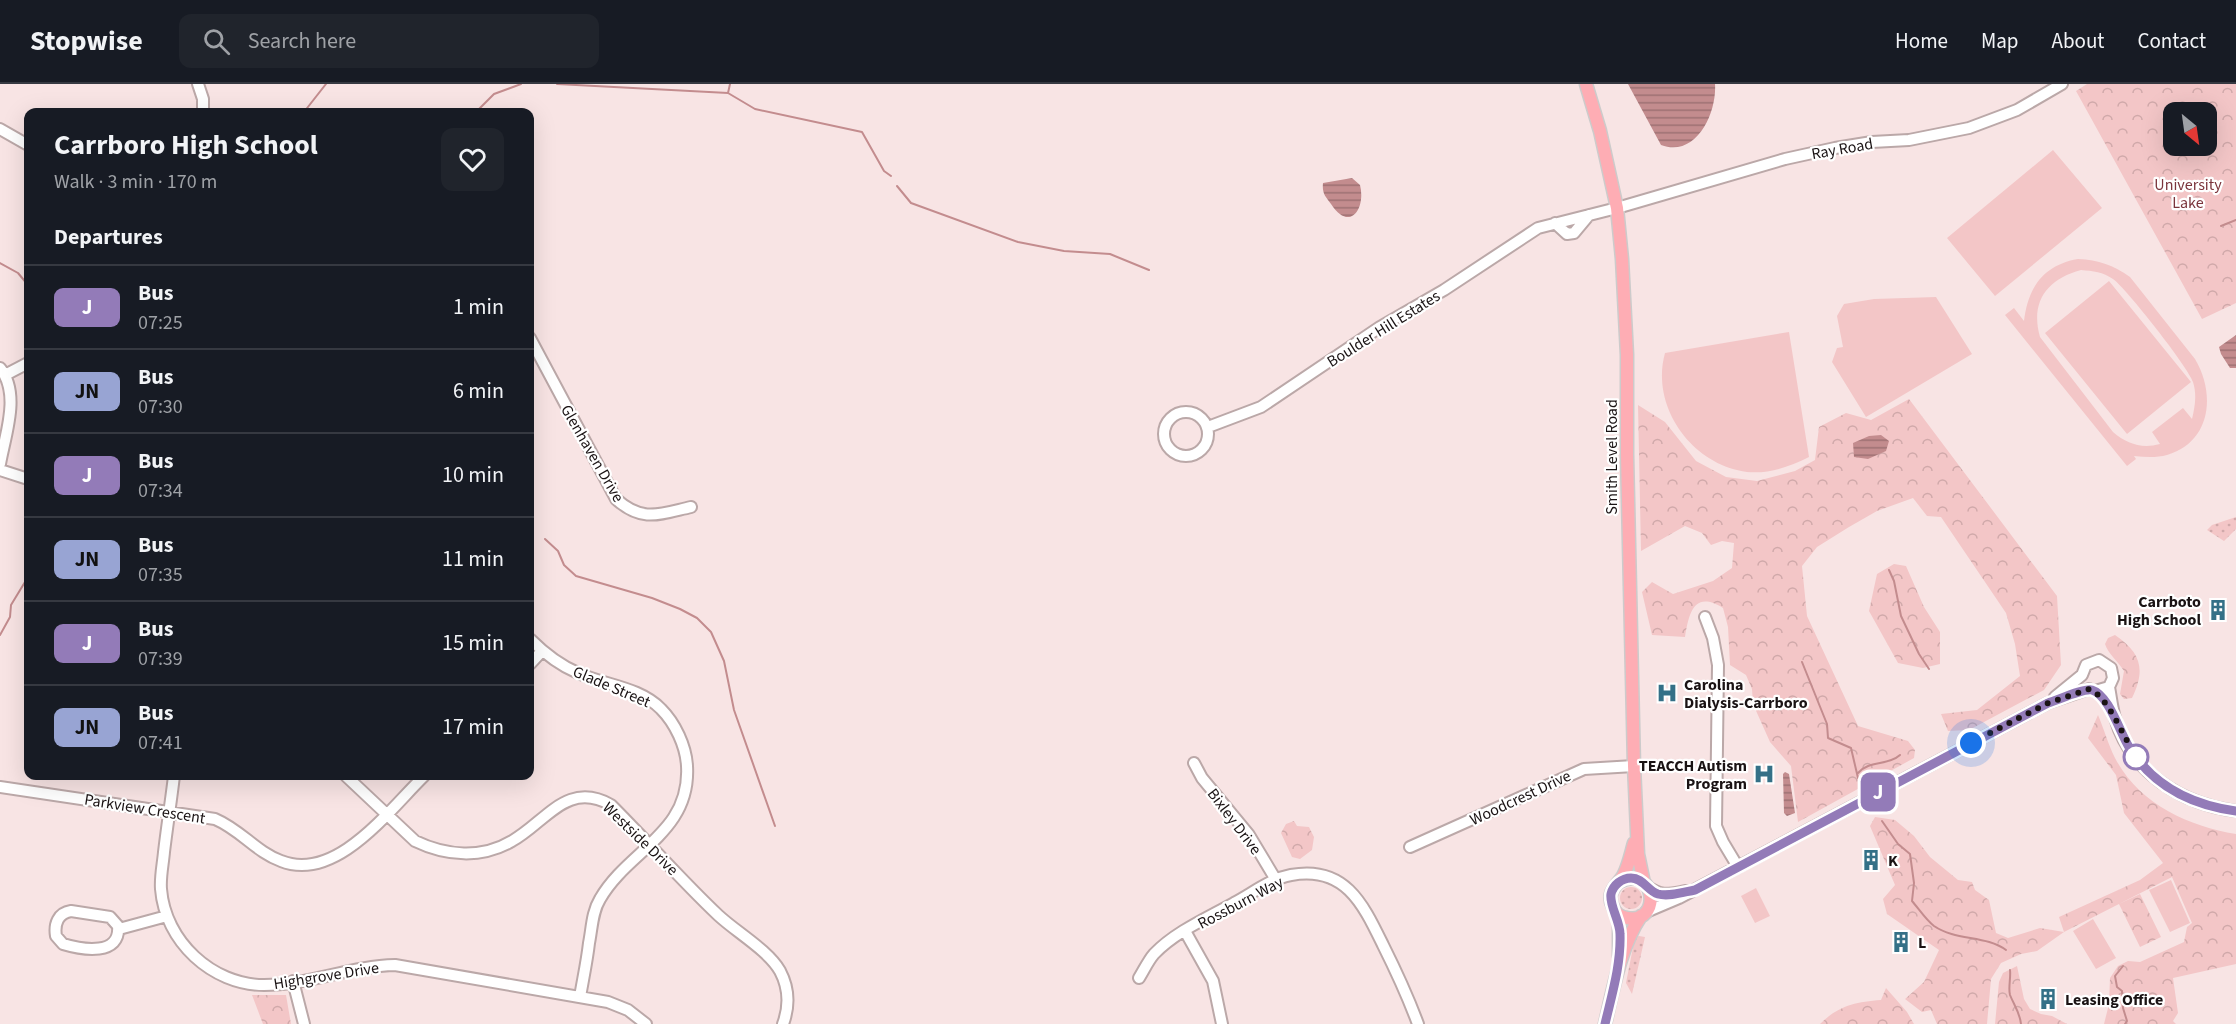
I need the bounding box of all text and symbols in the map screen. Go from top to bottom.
search box [179,14,599,68]
text: Stopwise [30,21,143,61]
icon: search [200,25,233,58]
text: Search here [248,25,356,57]
text: Home [1895,26,1948,56]
text: Map [1981,26,2019,56]
text: About [2052,26,2104,56]
text: Contact [2137,26,2206,56]
north arrow [2163,102,2217,156]
map controls [2163,102,2217,156]
text: Carrboro High School [54,125,318,165]
button: heart [441,128,504,191]
street label: Ray Road [1810,133,1875,165]
text: Walk · 3 min · 170 m [54,168,217,196]
park label: University Lake [2154,174,2222,214]
text: Departures [54,221,163,253]
text: Bus [138,277,174,309]
street label: Boulder Hill Estates [1323,285,1445,373]
text: 1 min [453,291,504,323]
text: J [82,292,92,322]
text: 07:25 [138,309,183,337]
text: Bus [138,361,174,393]
text: 6 min [453,375,504,407]
text: JN [75,376,99,406]
text: 07:30 [138,393,183,421]
street label: Smith Level Road [1601,399,1623,515]
street label: Glenhaven Drive [555,401,629,506]
text: Bus [138,445,174,477]
text: 10 min [442,459,504,491]
text: J [82,460,92,490]
text: 07:34 [138,477,183,505]
text: Bus [138,529,174,561]
text: 11 min [442,543,504,575]
text: JN [75,544,99,574]
text: 07:35 [138,561,183,589]
place label: Carrboto High School [2117,591,2201,631]
building icon: Carrboto High School [2206,598,2230,622]
text: Bus [138,613,174,645]
text: 15 min [442,627,504,659]
text: J [82,628,92,658]
text: 07:39 [138,645,183,673]
street label: Glade Street [570,661,654,713]
place label: Carolina Dialysis-Carrboro [1684,674,1808,714]
hospital icon: Carolina Dialysis-Carrboro [1655,681,1679,705]
text: Bus [138,697,174,729]
text: 17 min [442,711,504,743]
text: JN [75,712,99,742]
your location [1956,728,1986,758]
text: 07:41 [138,729,183,757]
unlabelled marker [2123,744,2149,770]
place label: TEACCH Autism Program [1639,755,1747,795]
hospital icon: TEACCH Autism Program [1752,762,1776,786]
street label: Woodcrest Drive [1466,765,1575,831]
line badge: J [1858,772,1898,812]
text: J [1873,777,1883,807]
street label: Bixley Drive [1202,784,1266,859]
street label: Parkview Crescent [83,789,208,830]
street label: Westside Drive [598,797,683,881]
building icon: K [1859,848,1883,872]
place label: K [1888,850,1898,872]
street label: Rossburn Way [1194,871,1288,935]
building icon: L [1889,930,1913,954]
place label: L [1918,932,1926,954]
street label: Highgrove Drive [272,957,380,995]
building icon: Leasing Office [2036,987,2060,1011]
place label: Leasing Office [2065,989,2163,1011]

